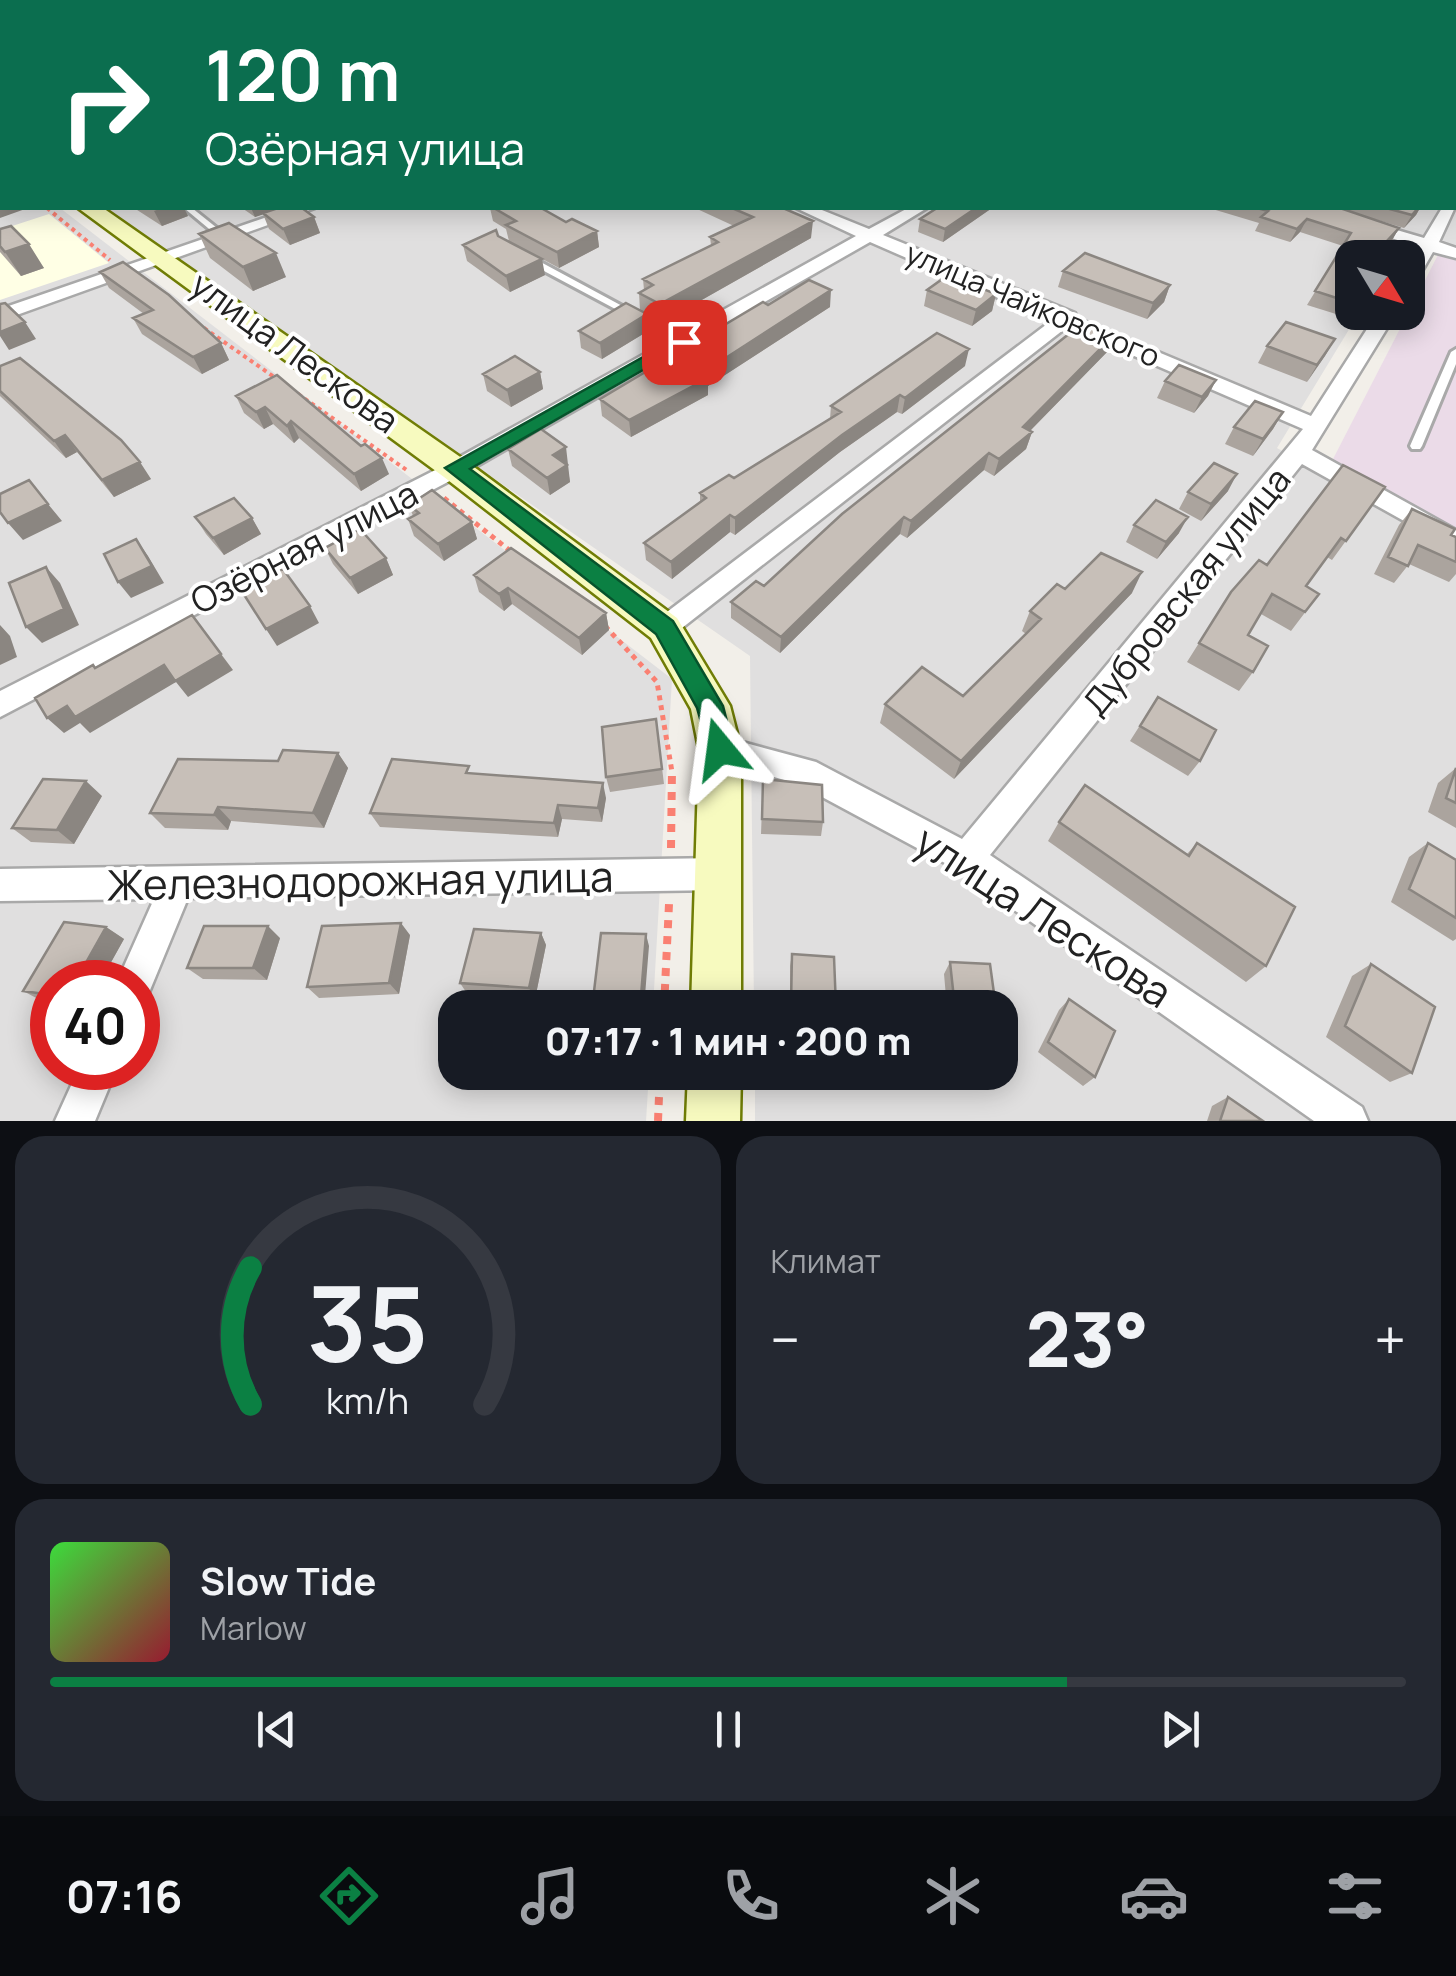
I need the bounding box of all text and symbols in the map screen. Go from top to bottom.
text: 120 m [205,26,400,122]
icon: right [40,40,170,170]
text: Озёрная улица [205,117,525,179]
street label: улица Чайковского [900,232,1166,376]
north arrow [1335,240,1425,330]
map controls [1335,240,1425,330]
street label: улица Лескова [181,260,409,444]
pin [642,300,727,385]
icon: arrive [657,315,712,370]
street label: Дубровская улица [1071,457,1301,725]
street label: Озёрная улица [182,469,426,625]
position arrow [668,697,772,801]
street label: улица Лескова [904,811,1184,1021]
street label: Железнодорожная улица [106,847,614,913]
speed limit sign: 40 [30,960,160,1090]
text: 07:17 · 1 мин · 200 m [545,1014,911,1066]
text: Климат [771,1239,881,1283]
text: 35 [307,1251,428,1393]
text: 23° [1026,1287,1149,1390]
text: − [771,1301,800,1377]
text: + [1374,1301,1406,1377]
text: km/h [326,1376,409,1425]
text: Slow Tide [200,1554,377,1606]
text: Marlow [200,1606,307,1650]
icon: previous [249,1702,304,1757]
icon: pause [701,1702,756,1757]
icon: next [1153,1702,1208,1757]
icon: directions [314,1861,384,1931]
icon: music [515,1861,585,1931]
icon: phone [716,1861,786,1931]
icon: climate [918,1861,988,1931]
icon: car [1119,1861,1189,1931]
icon: filters [1320,1861,1390,1931]
text: 07:16 [66,1865,182,1927]

